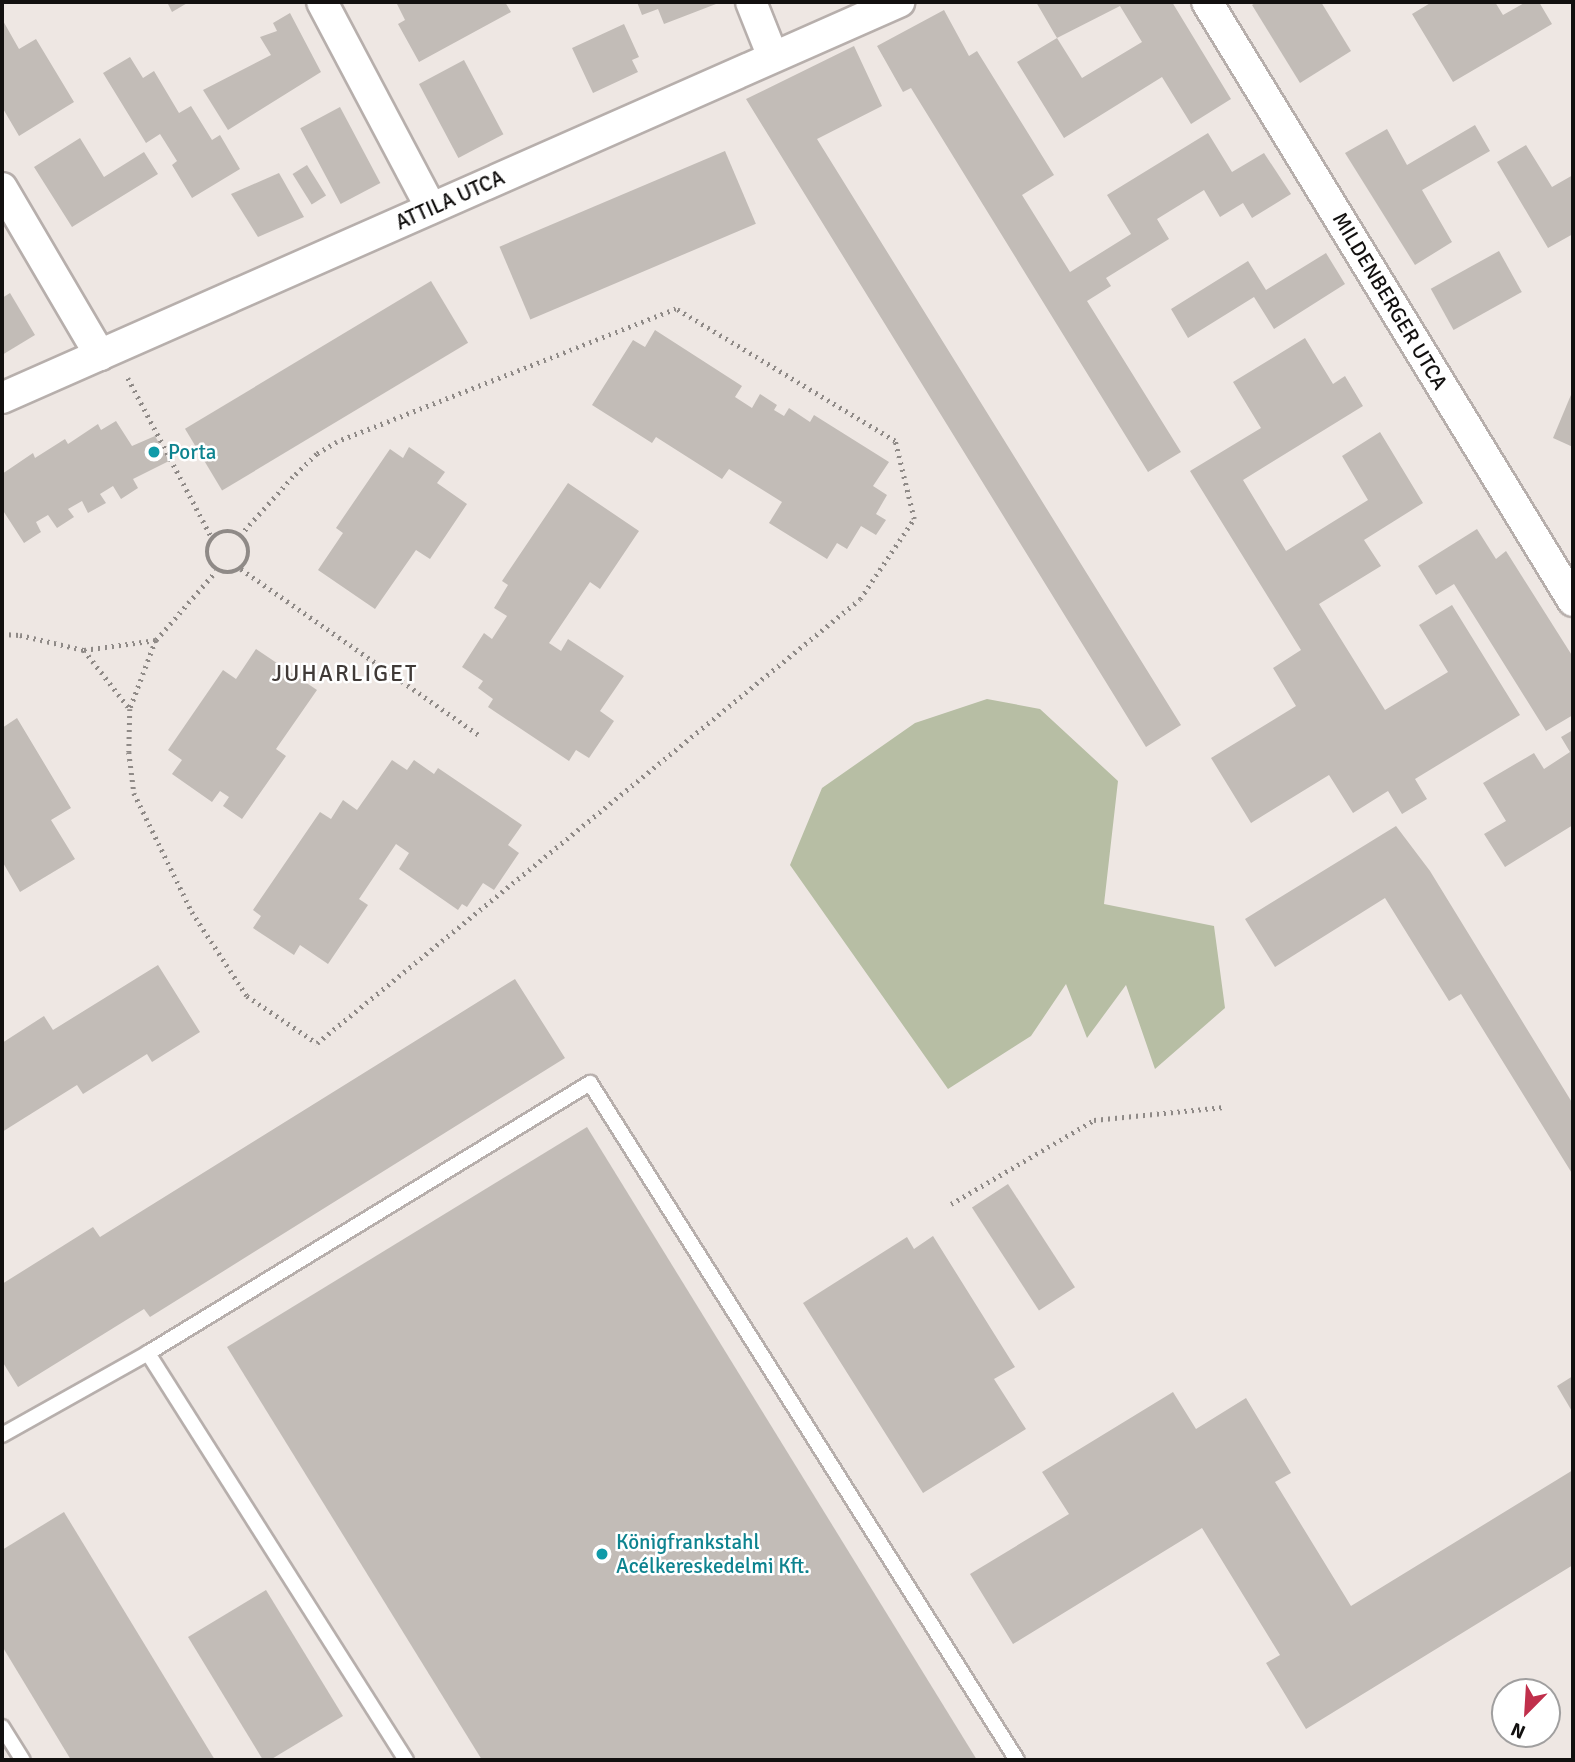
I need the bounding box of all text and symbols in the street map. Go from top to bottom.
street label: ATTILA UTCA [392,165,508,235]
street label: MILDENBERGER UTCA [1327,208,1453,394]
place label: Porta [168,439,216,465]
marker: Porta [146,444,162,460]
district label: JUHARLIGET [273,660,417,688]
place label: Königfrankstahl Acélkereskedelmi Kft. [616,1529,810,1579]
marker: Königfrankstahl Acélkereskedelmi Kft. [594,1546,610,1562]
north arrow [1491,1678,1561,1748]
text: N [1507,1717,1529,1744]

